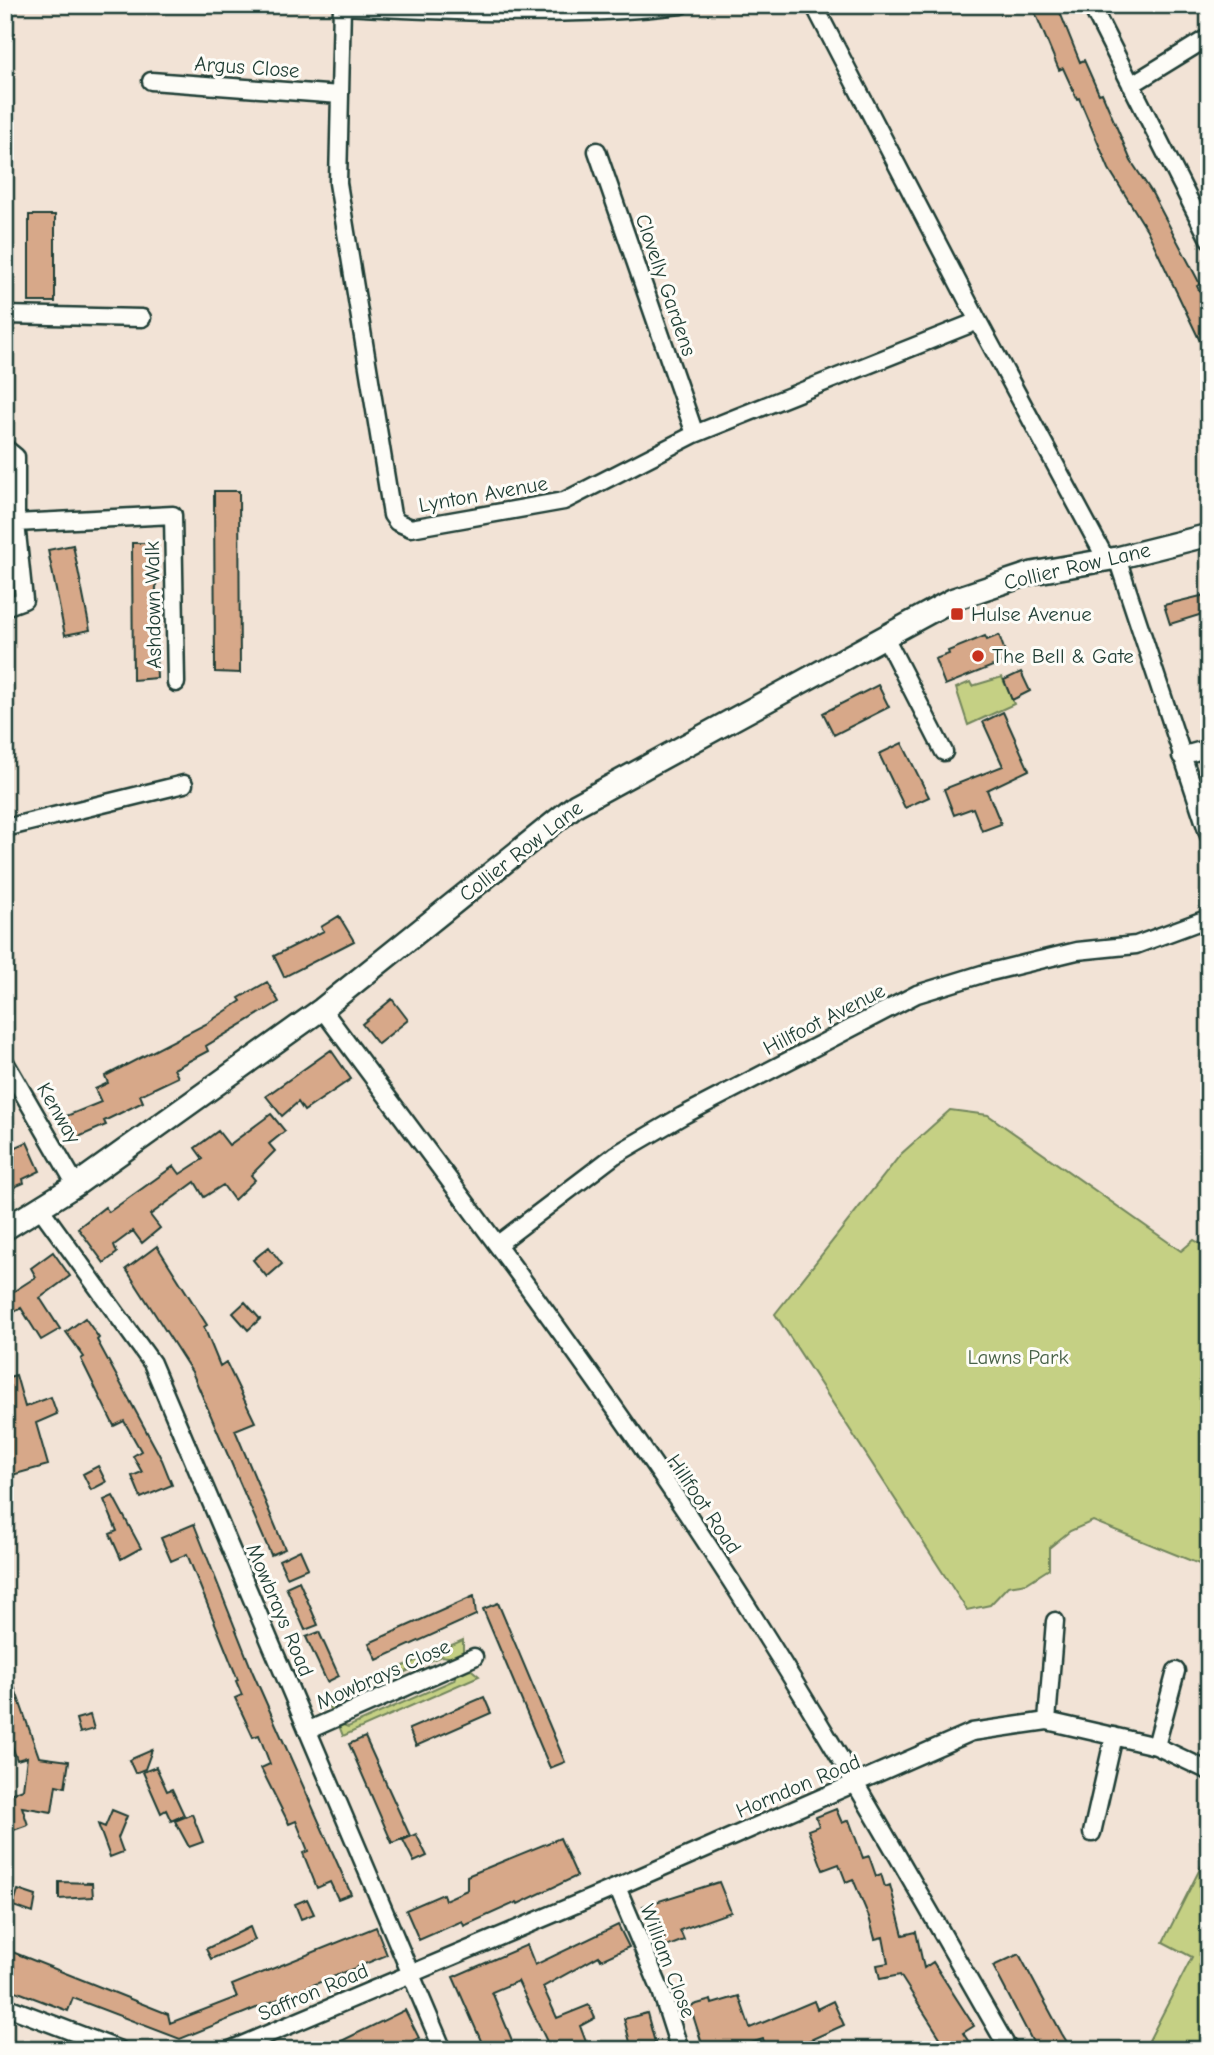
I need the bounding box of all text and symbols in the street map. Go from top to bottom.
street label: Argus Close [194,51,300,83]
street label: Clovelly Gardens [630,211,702,359]
street label: Lynton Avenue [417,471,549,517]
street label: Collier Row Lane [1001,537,1153,595]
street label: Ashdown Walk [140,541,166,669]
place label: Hulse Avenue [971,602,1092,626]
marker: Hulse Avenue [949,606,965,622]
place label: The Bell & Gate [992,644,1134,668]
marker: The Bell & Gate [970,648,986,664]
street label: Collier Row Lane [455,795,587,907]
street label: Hillfoot Avenue [759,978,889,1060]
street label: Kenway [32,1078,86,1148]
park label: Lawns Park [967,1345,1069,1369]
street label: Hillfoot Road [662,1450,746,1558]
street label: Mowbrays Road [241,1540,319,1680]
street label: Mowbrays Close [312,1634,454,1714]
street label: Horndon Road [732,1749,864,1823]
street label: William Close [635,1901,701,2021]
street label: Saffron Road [254,1958,372,2026]

